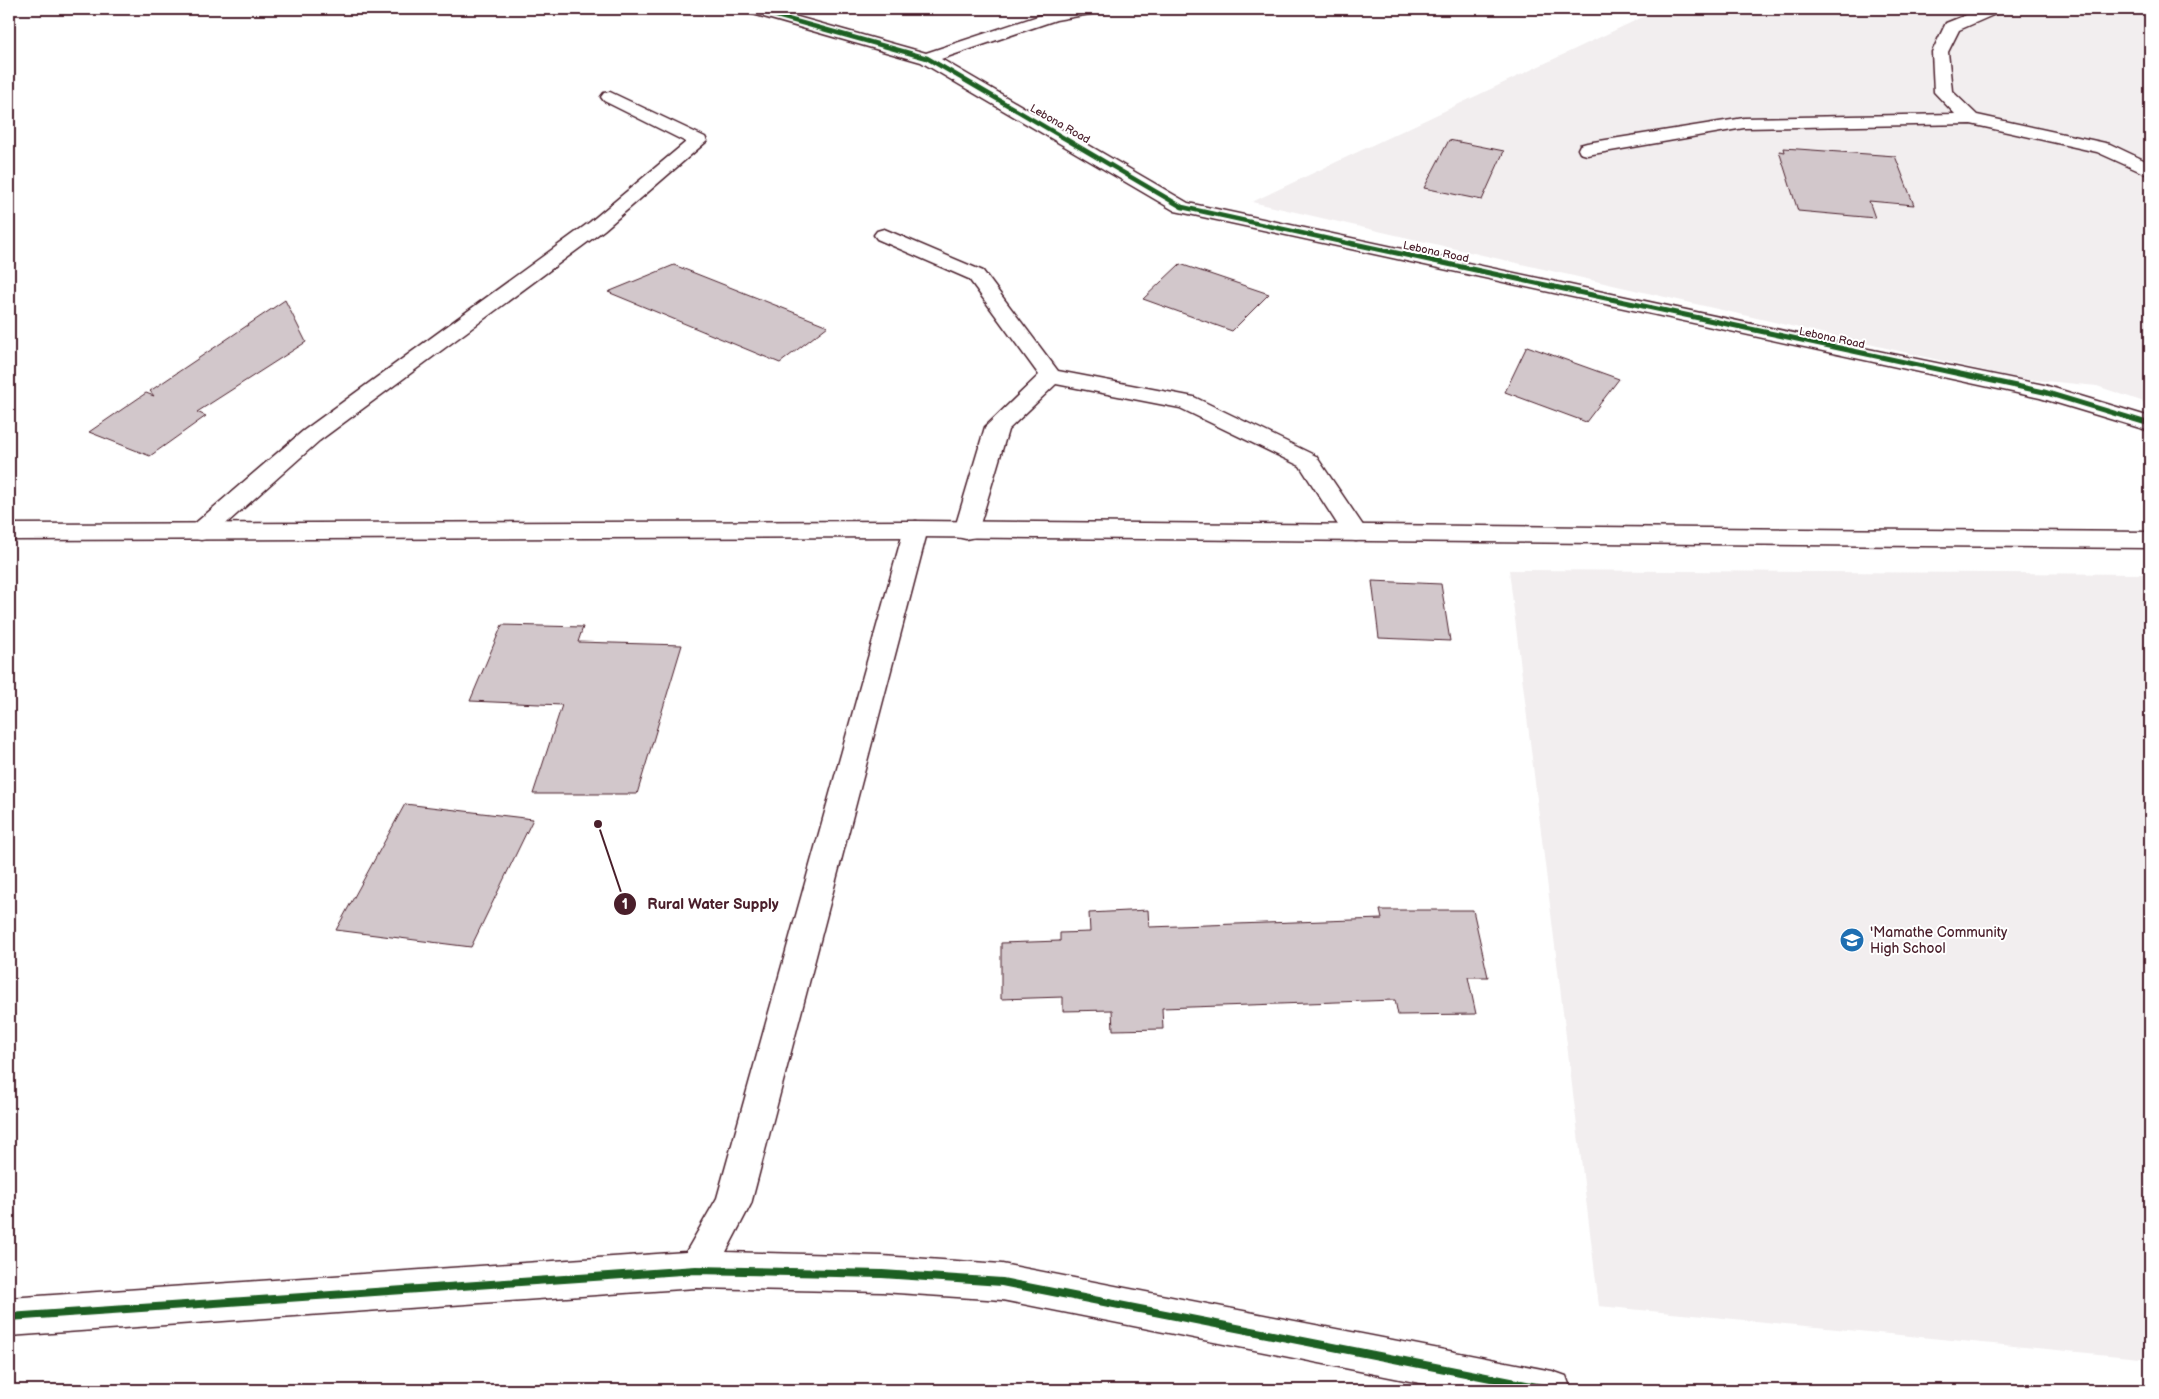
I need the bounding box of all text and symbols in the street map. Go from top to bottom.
street label: Lebona Road [1028,102,1092,146]
street label: Lebona Road [1402,239,1470,265]
street label: Lebona Road [1798,325,1866,351]
callout: Rural Water Supply [613,889,789,919]
text: 1 [622,895,628,914]
text: Rural Water Supply [647,895,779,914]
place label: 'Mamathe Community High School [1870,924,2008,957]
school or university icon: 'Mamathe Community High School [1839,927,1865,953]

